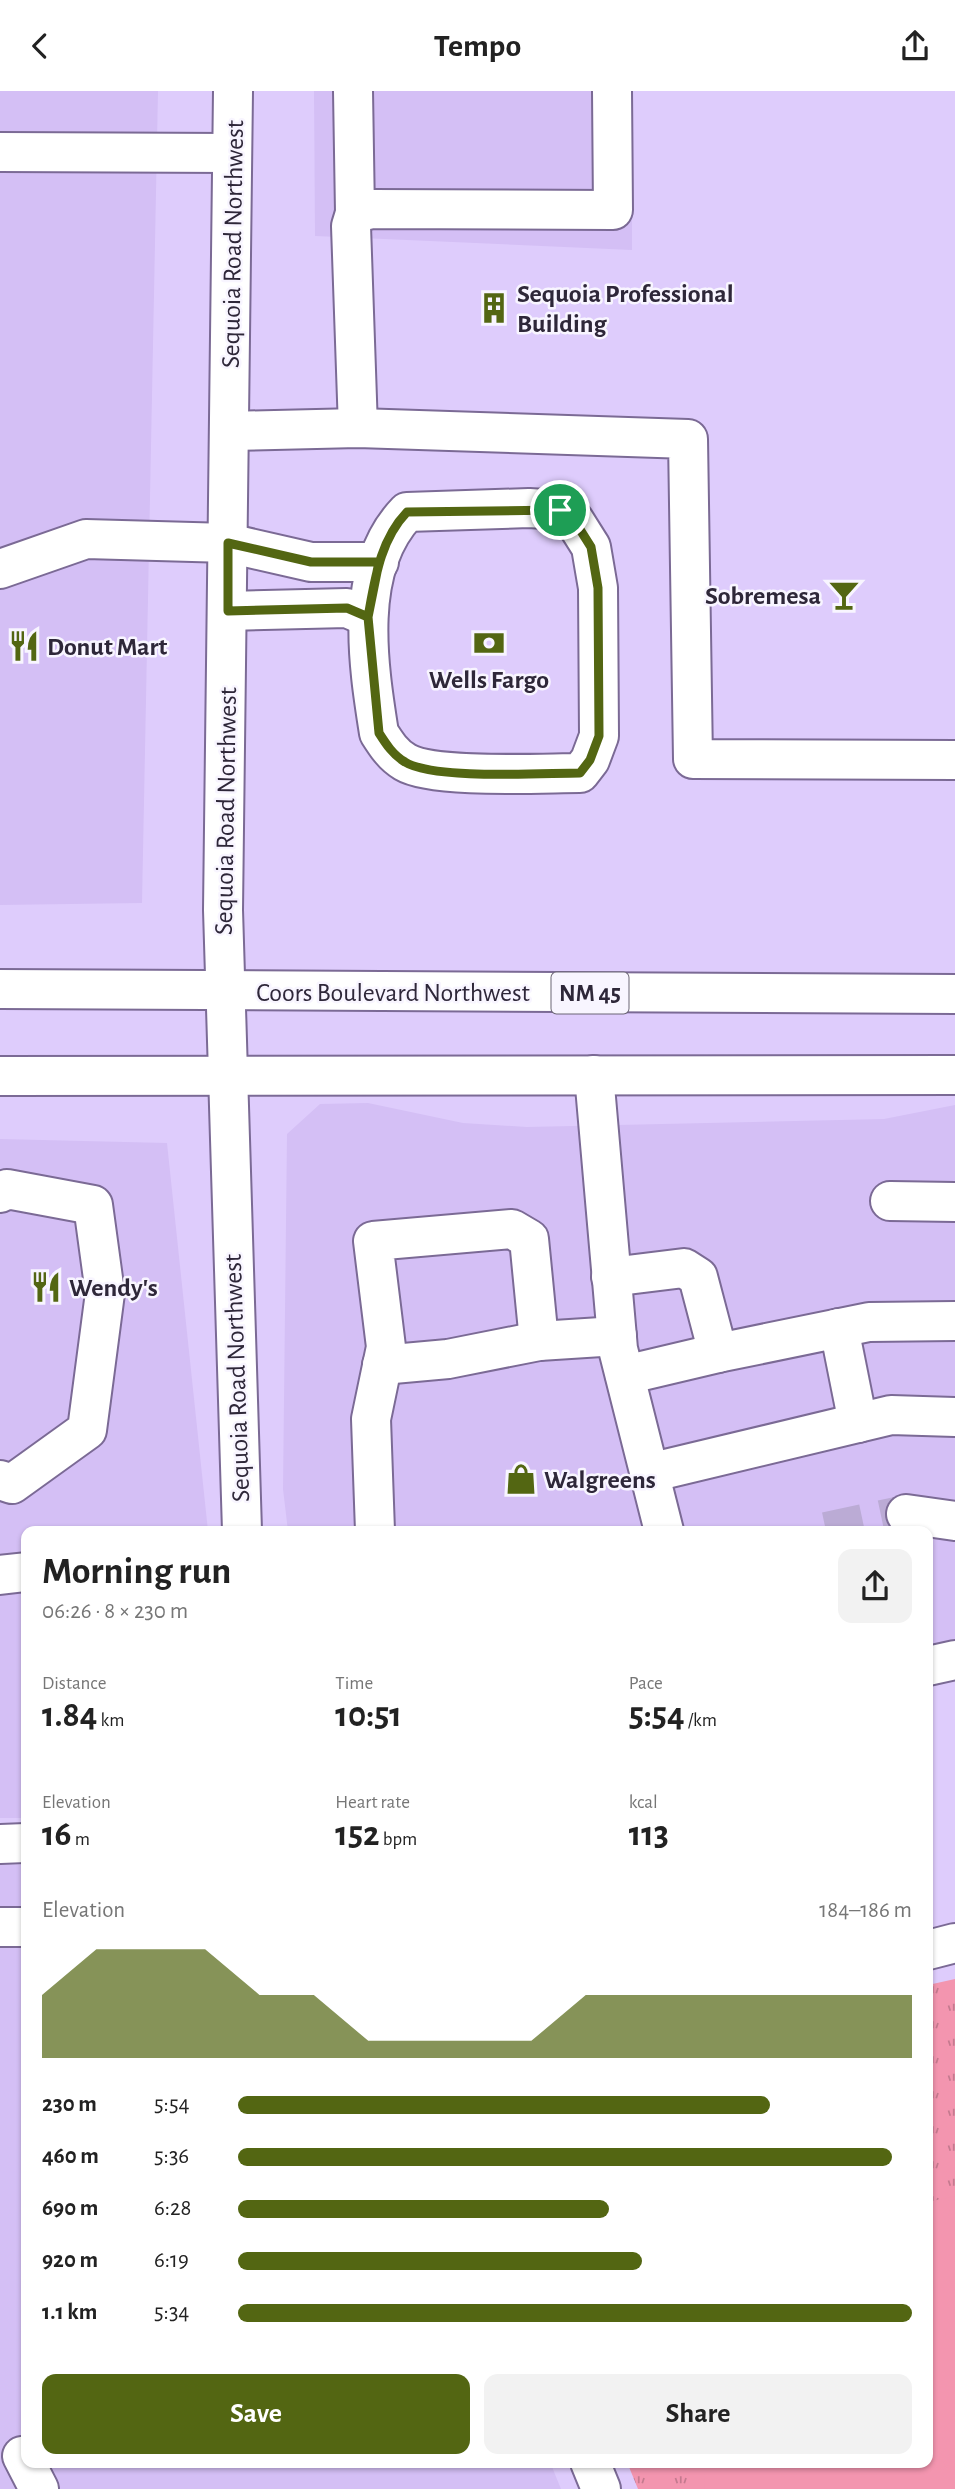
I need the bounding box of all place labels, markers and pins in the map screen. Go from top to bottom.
place label: Sequoia Professional Building [517,281,734,337]
building icon: Sequoia Professional Building [477,291,511,325]
pin [530,480,590,540]
bar icon: Sobremesa [827,578,861,612]
place label: Sobremesa [705,583,821,609]
bank icon: Wells Fargo [472,626,506,660]
restaurant icon: Donut Mart [7,629,41,663]
place label: Donut Mart [47,634,168,660]
place label: Wells Fargo [429,667,549,693]
restaurant icon: Wendy's [29,1270,63,1304]
place label: Wendy's [69,1275,158,1301]
shop icon: Walgreens [504,1462,538,1496]
place label: Walgreens [544,1467,656,1493]

